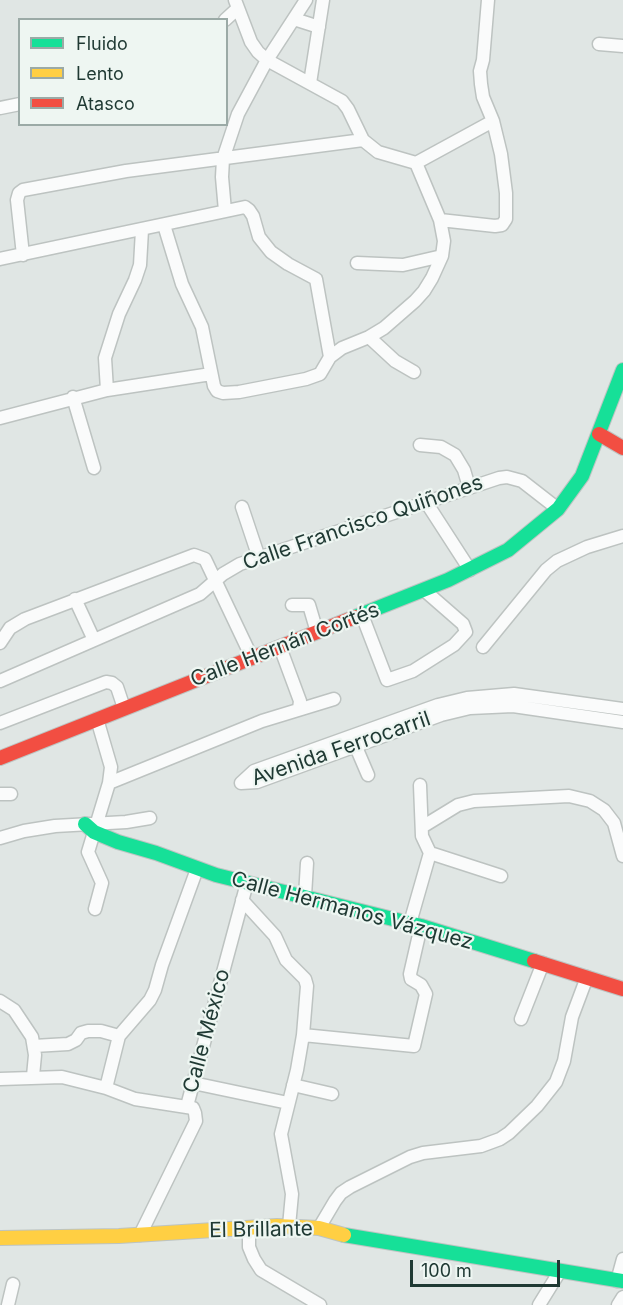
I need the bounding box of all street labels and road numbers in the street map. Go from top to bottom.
street label: Calle Francisco Quiñones [240,470,486,576]
street label: Calle Hernán Cortés [187,597,383,693]
street label: Avenida Ferrocarril [248,707,434,791]
street label: Calle Hermanos Vázquez [228,867,476,955]
street label: Calle México [178,966,236,1096]
street label: El Brillante [209,1216,313,1244]

